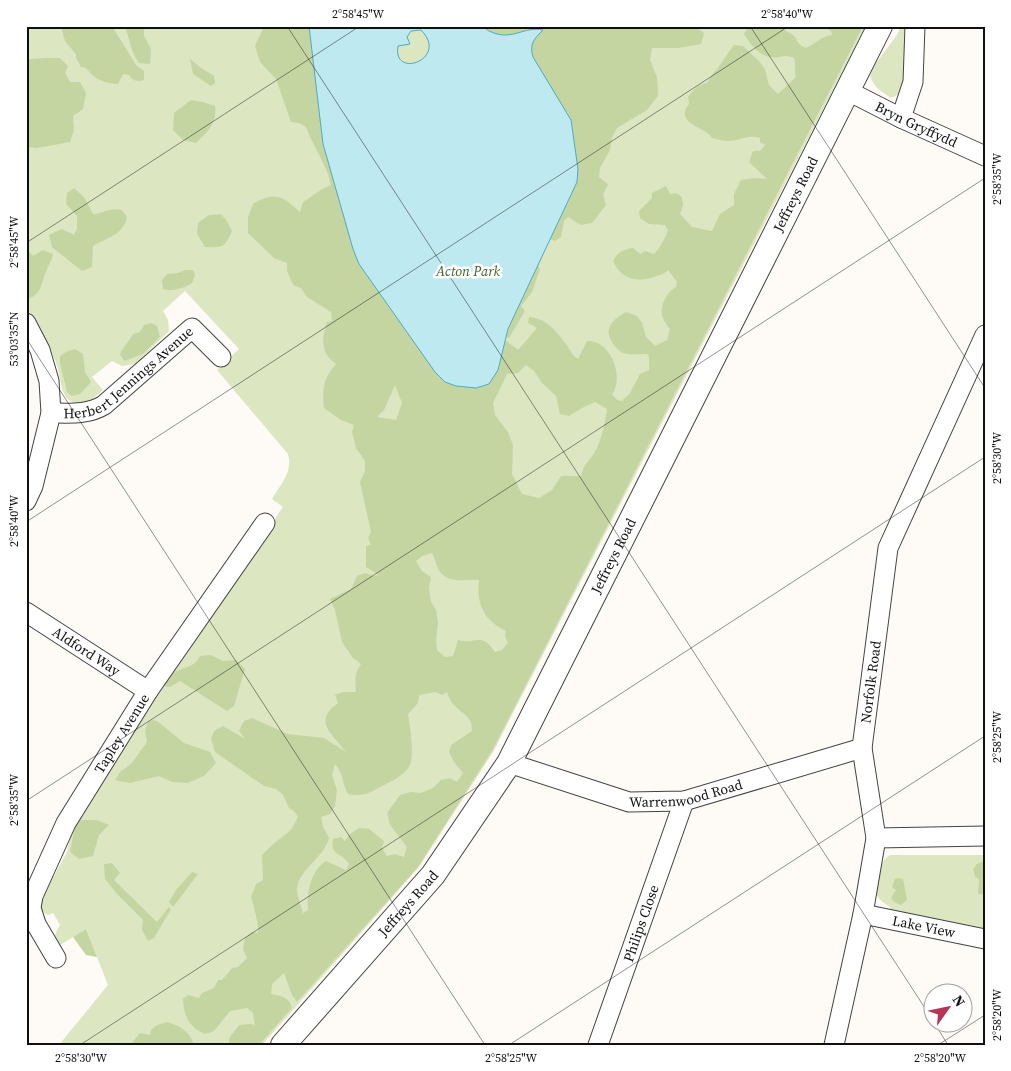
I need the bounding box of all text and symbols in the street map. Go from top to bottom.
text: 2°58'45"W [332,6,384,22]
text: 2°58'40"W [761,6,813,22]
street label: Bryn Gryffydd [872,96,961,152]
street label: Jeffreys Road [768,153,823,236]
text: 2°58'35"W [989,153,1005,205]
text: 2°58'45"W [6,216,22,268]
park label: Acton Park [435,261,501,281]
text: 53°03'35"N [6,311,22,367]
street label: Herbert Jennings Avenue [63,322,197,423]
text: 2°58'30"W [989,432,1005,484]
text: 2°58'40"W [6,495,22,547]
street label: Jeffreys Road [585,515,641,598]
street label: Aldford Way [49,622,125,681]
street label: Norfolk Road [855,639,886,724]
street label: Tapley Avenue [89,690,154,777]
text: 2°58'25"W [989,711,1005,763]
text: 2°58'35"W [6,774,22,826]
street label: Warrenwood Road [629,774,745,812]
street label: Jeffreys Road [373,866,443,941]
street label: Philips Close [618,882,664,965]
street label: Lake View [890,910,957,943]
north arrow [924,984,974,1034]
text: 2°58'20"W [989,989,1005,1041]
text: N [948,991,970,1011]
text: 2°58'30"W [55,1050,107,1066]
text: 2°58'25"W [485,1050,537,1066]
text: 2°58'20"W [914,1050,966,1066]

